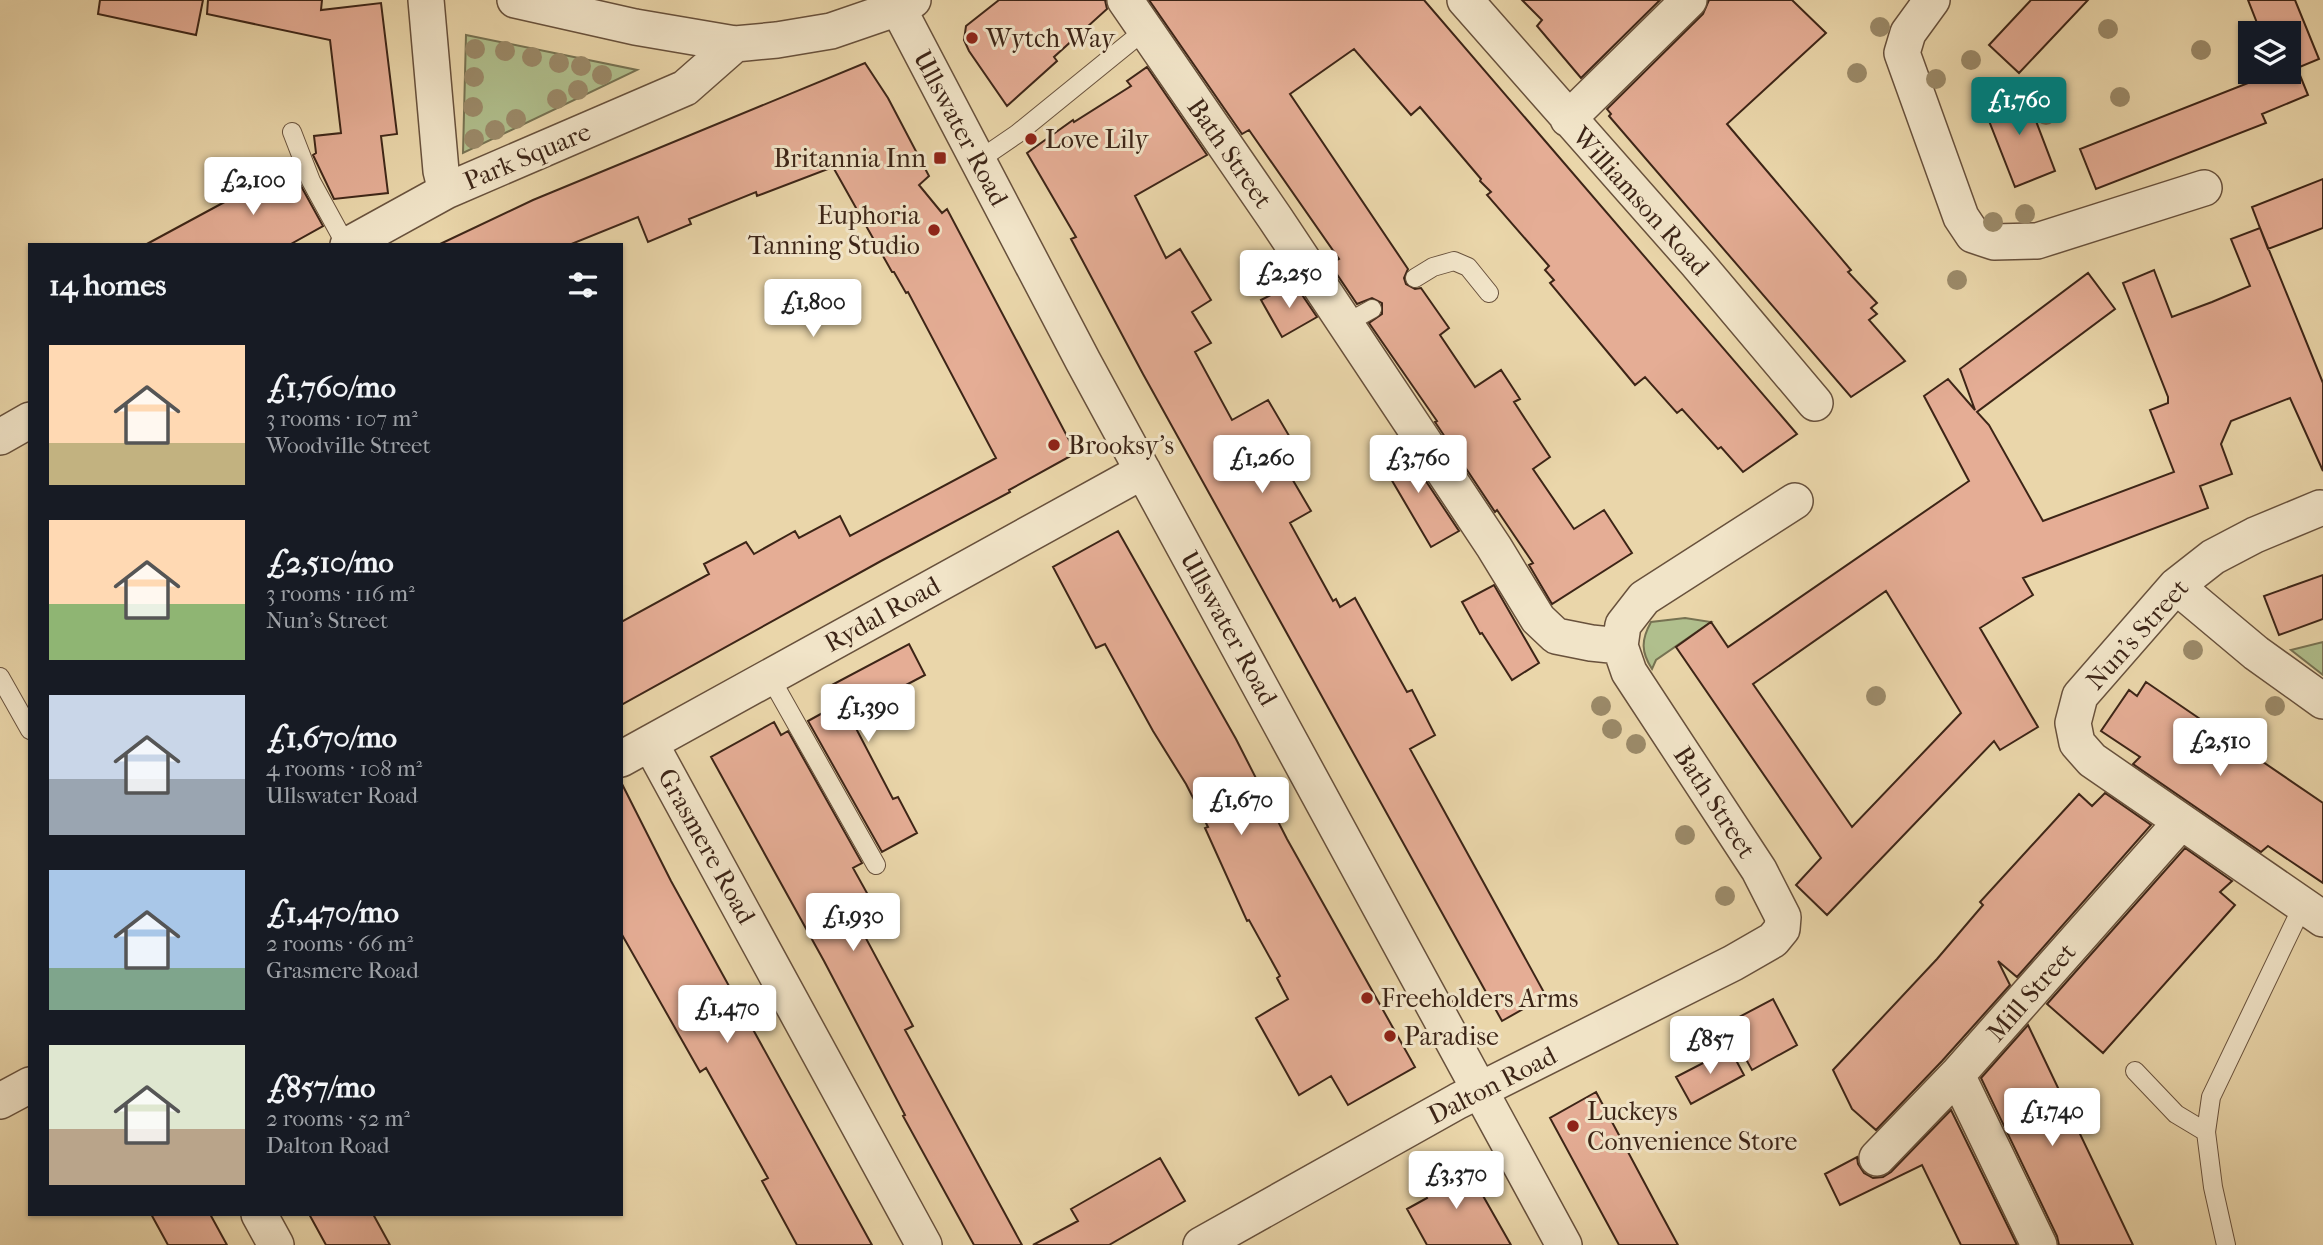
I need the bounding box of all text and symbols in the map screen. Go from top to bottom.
map controls [2238,21,2301,84]
button: layers [2238,21,2301,84]
place label: Wytch Way [985,23,1116,54]
marker: Wytch Way [964,30,980,46]
street label: Ullswater Road [907,45,1015,212]
pin: £1,760 [1962,78,2076,137]
text: £1,760 [1987,86,2051,113]
street label: Bath Street [1180,92,1279,215]
street label: Park Square [459,116,595,197]
street label: Williamson Road [1565,120,1716,283]
place label: Love Lily [1045,124,1149,155]
marker: Love Lily [1023,131,1039,147]
place label: Britannia Inn [773,143,926,174]
marker: Britannia Inn [932,150,948,166]
pin: £2,100 [196,158,310,217]
text: £2,100 [220,166,286,193]
place label: Euphoria Tanning Studio [748,200,921,261]
marker: Euphoria Tanning Studio [926,222,942,238]
pin: £2,250 [1232,250,1346,310]
text: £2,250 [1256,259,1322,286]
icon: filters [564,266,602,304]
text: 14 homes [49,268,166,303]
pin: £1,800 [756,280,870,339]
text: £1,800 [780,288,846,315]
text: £1,760/mo [266,370,396,405]
icon: home [105,373,189,457]
text: 3 rooms · 107 m² [266,405,418,432]
place label: Brooksy's [1068,430,1174,461]
text: Woodville Street [266,432,431,459]
pin: £1,260 [1205,435,1319,495]
pin: £3,760 [1361,435,1475,495]
marker: Brooksy's [1046,437,1062,453]
text: £1,260 [1229,444,1295,471]
text: £3,760 [1386,444,1450,471]
text: £2,510/mo [266,545,394,580]
street label: Ullswater Road [1173,546,1284,712]
icon: home [105,548,189,632]
street label: Rydal Road [819,570,946,659]
street label: Nun's Street [2080,572,2196,696]
text: 3 rooms · 116 m² [266,580,415,607]
text: Nun's Street [266,607,388,634]
pin: £1,390 [811,684,925,744]
text: £1,390 [837,693,899,720]
pin: £2,510 [2163,718,2277,778]
text: £1,670/mo [266,720,397,755]
icon: home [105,723,189,807]
text: £2,510 [2189,727,2251,754]
street label: Bath Street [1667,741,1763,865]
text: 4 rooms · 108 m² [266,755,422,782]
street label: Grasmere Road [651,763,762,930]
pin: £1,670 [1184,778,1298,837]
text: Ullswater Road [266,782,418,809]
text: £1,670 [1209,786,1273,813]
pin: £1,930 [796,894,910,953]
text: £1,470/mo [266,895,399,930]
icon: home [105,898,189,982]
text: £1,930 [822,902,884,929]
text: 2 rooms · 66 m² [266,930,413,957]
street label: Mill Street [1980,936,2083,1048]
text: Grasmere Road [266,957,419,984]
place label: Freeholders Arms [1381,983,1578,1014]
pin: £1,470 [670,986,784,1045]
marker: Freeholders Arms [1359,990,1375,1006]
text: £1,470 [694,994,760,1021]
pin: £857 [1669,1016,1751,1076]
place label: Paradise [1404,1021,1499,1052]
text: £857 [1686,1025,1734,1052]
marker: Paradise [1382,1028,1398,1044]
street label: Dalton Road [1423,1040,1562,1131]
text: £857/mo [266,1070,376,1105]
icon: home [105,1073,189,1157]
pin: £1,740 [1995,1088,2109,1148]
place label: Luckeys Convenience Store [1587,1096,1797,1157]
text: £1,740 [2020,1097,2084,1124]
text: 2 rooms · 52 m² [266,1105,410,1132]
marker: Luckeys Convenience Store [1565,1118,1581,1134]
text: Dalton Road [266,1132,390,1159]
pin: £3,370 [1399,1152,1513,1211]
text: £3,370 [1425,1160,1487,1187]

